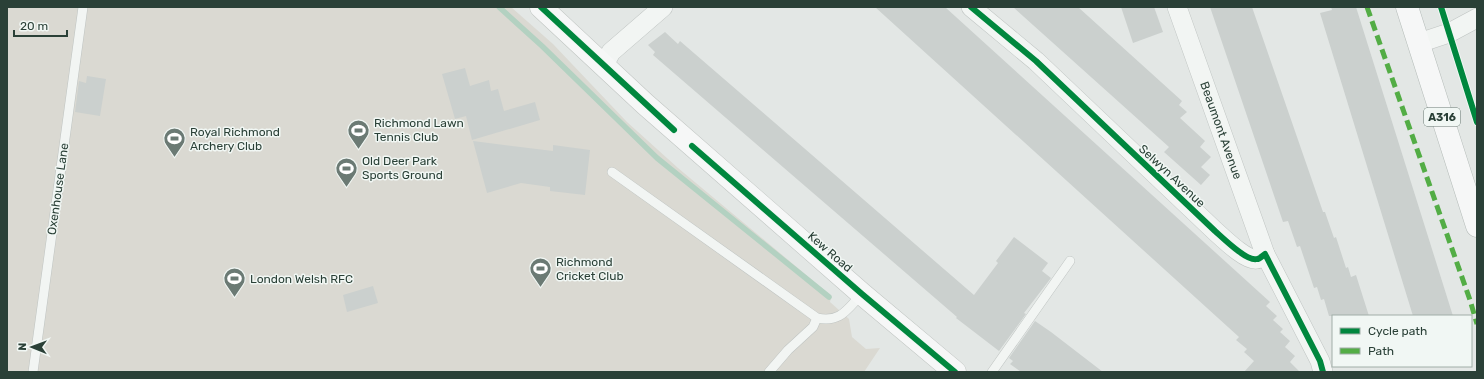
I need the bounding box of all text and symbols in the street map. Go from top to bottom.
scale bar [14,12,67,38]
text: 20 m [20,19,48,33]
street label: Beaumont Avenue [1197,80,1245,181]
road number: A316 [1424,108,1460,126]
place label: Richmond Lawn Tennis Club [374,116,464,144]
sports icon: Richmond Lawn Tennis Club [345,117,371,150]
place label: Royal Richmond Archery Club [190,125,280,153]
sports icon: Royal Richmond Archery Club [161,126,187,159]
street label: Oxenhouse Lane [45,142,71,236]
street label: Selwyn Avenue [1136,142,1208,210]
place label: Old Deer Park Sports Ground [362,154,443,182]
sports icon: Old Deer Park Sports Ground [334,155,360,188]
street label: Kew Road [805,229,855,275]
place label: Richmond Cricket Club [556,255,624,283]
sports icon: Richmond Cricket Club [528,256,554,289]
sports icon: London Welsh RFC [221,266,247,299]
place label: London Welsh RFC [250,272,353,286]
legend [1332,315,1472,367]
text: Cycle path [1368,324,1427,338]
north arrow [12,327,52,367]
text: N [16,343,29,351]
text: Path [1368,344,1394,358]

